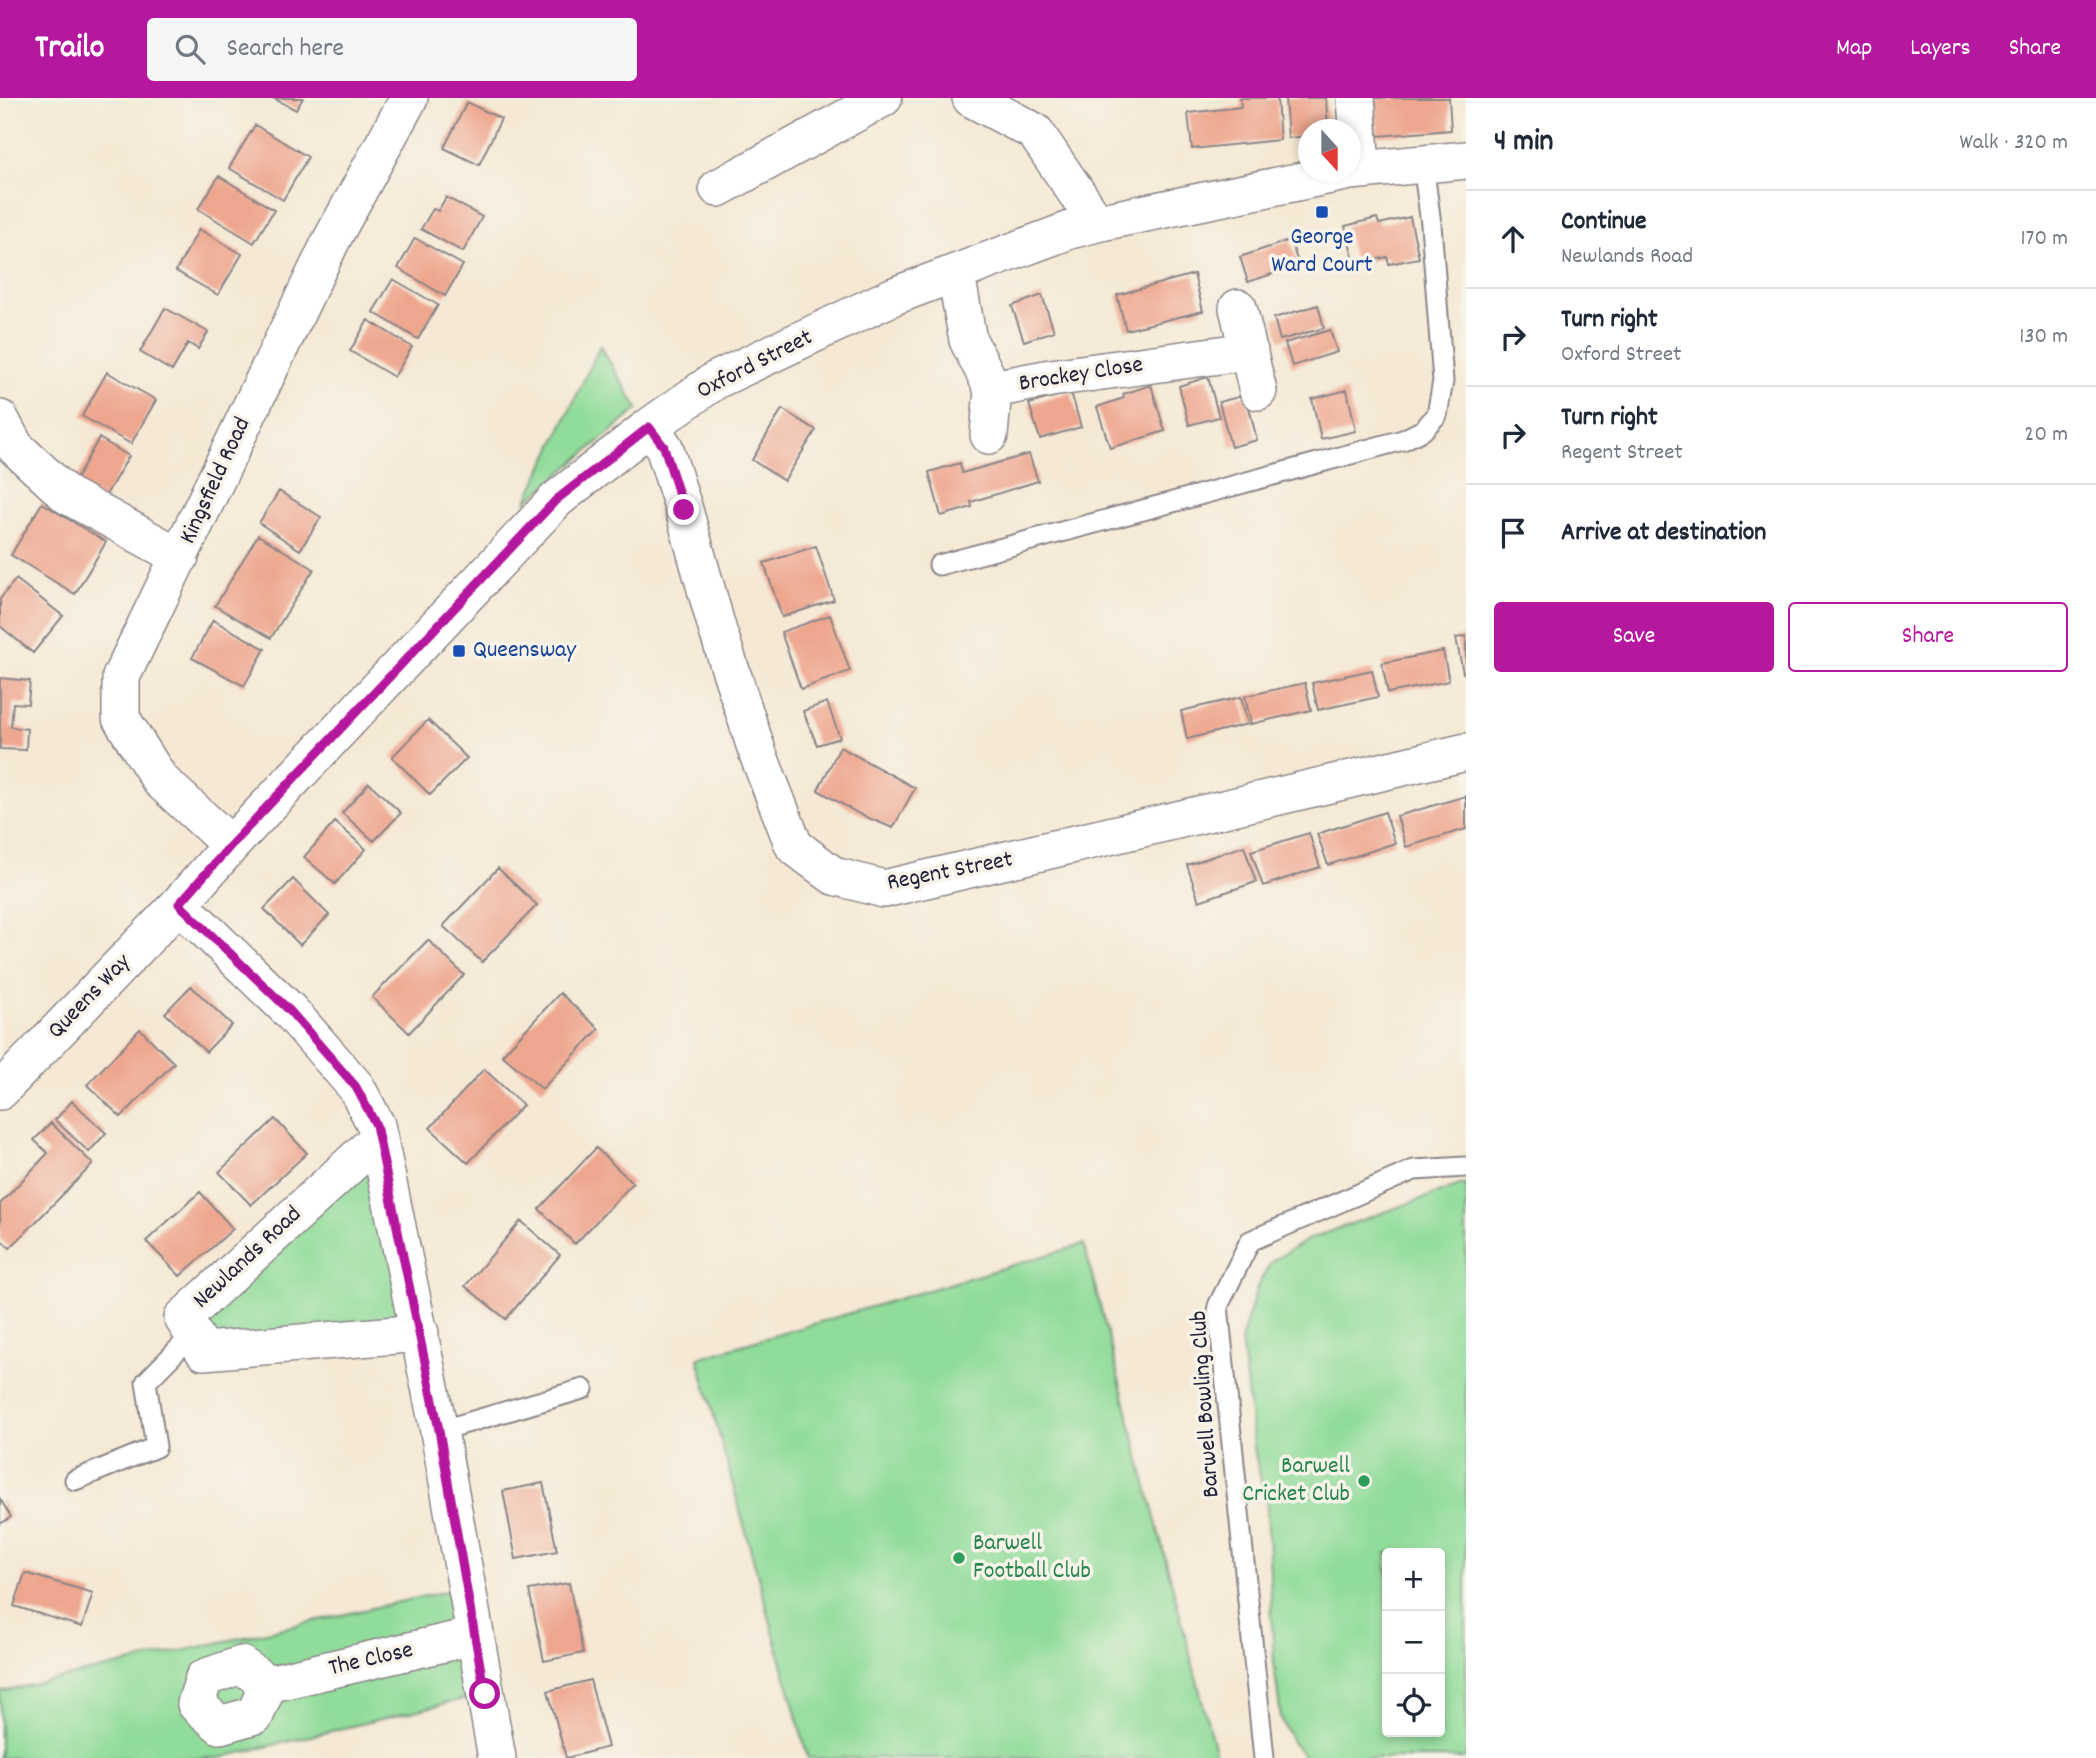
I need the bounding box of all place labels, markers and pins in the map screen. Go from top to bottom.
marker: George Ward Court [1314,204,1330,220]
place label: George Ward Court [1271,221,1373,283]
place label: Queensway [473,634,577,668]
marker: Queensway [451,643,467,659]
place label: Barwell Cricket Club [1242,1450,1350,1512]
marker: Barwell Cricket Club [1356,1473,1372,1489]
place label: Barwell Football Club [973,1527,1091,1589]
marker: Barwell Football Club [951,1550,967,1566]

